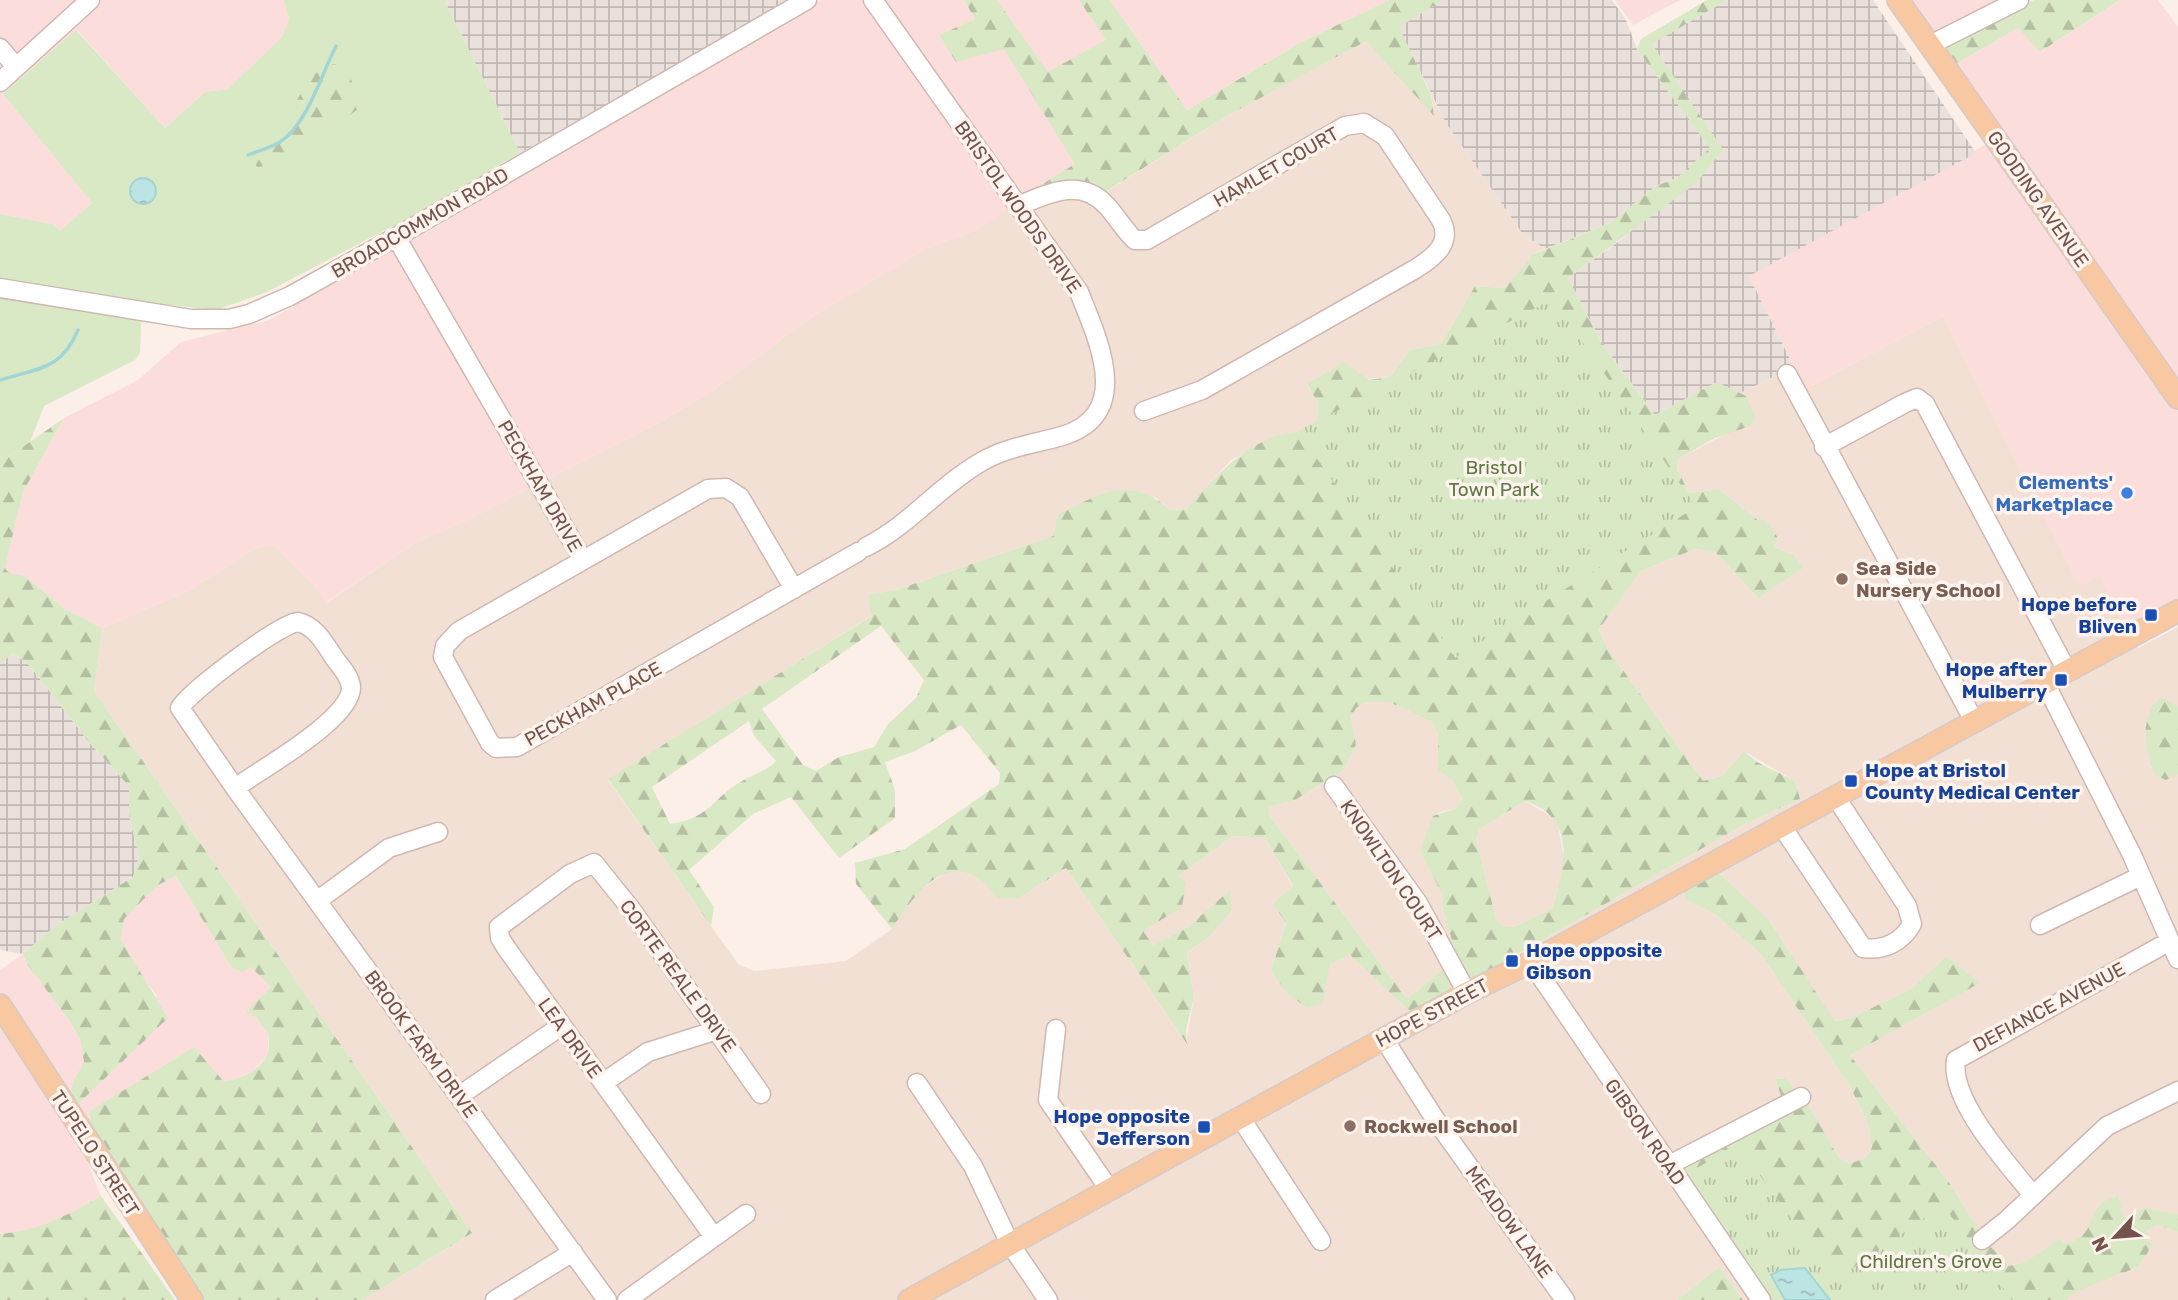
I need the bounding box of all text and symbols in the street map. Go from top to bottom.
street label: BRISTOL WOODS DRIVE [950,116,1086,298]
street label: HAMLET COURT [1209,122,1343,212]
street label: GOODING AVENUE [1982,126,2094,272]
street label: BROADCOMMON ROAD [327,163,513,283]
street label: PECKHAM DRIVE [493,416,587,556]
park label: Bristol Town Park [1449,456,1540,501]
place label: Clements' Marketplace [1995,471,2113,516]
marker: Clements' Marketplace [2119,485,2135,501]
place label: Sea Side Nursery School [1856,557,2001,602]
marker: Sea Side Nursery School [1834,571,1850,587]
place label: Hope before Bliven [2021,593,2137,638]
marker: Hope before Bliven [2143,607,2159,623]
street label: PECKHAM PLACE [520,657,666,751]
place label: Hope after Mulberry [1946,658,2048,703]
marker: Hope after Mulberry [2053,672,2069,688]
place label: Hope at Bristol County Medical Center [1865,759,2080,804]
marker: Hope at Bristol County Medical Center [1843,773,1859,789]
street label: KNOWLTON COURT [1335,795,1447,945]
street label: CORTE REALE DRIVE [615,895,741,1057]
place label: Hope opposite Gibson [1526,939,1662,984]
marker: Hope opposite Gibson [1504,953,1520,969]
street label: DEFIANCE AVENUE [1969,957,2129,1057]
street label: BROOK FARM DRIVE [360,966,482,1122]
street label: HOPE STREET [1372,974,1492,1052]
street label: LEA DRIVE [533,993,607,1083]
street label: GIBSON ROAD [1600,1075,1690,1189]
street label: TUPELO STREET [46,1086,144,1220]
place label: Hope opposite Jefferson [1054,1105,1190,1150]
place label: Rockwell School [1364,1115,1518,1138]
marker: Rockwell School [1342,1118,1358,1134]
marker: Hope opposite Jefferson [1196,1119,1212,1135]
street label: MEADOW LANE [1461,1162,1557,1282]
north arrow [2080,1202,2150,1272]
text: N [2087,1233,2114,1255]
park label: Children's Grove [1860,1250,2002,1273]

